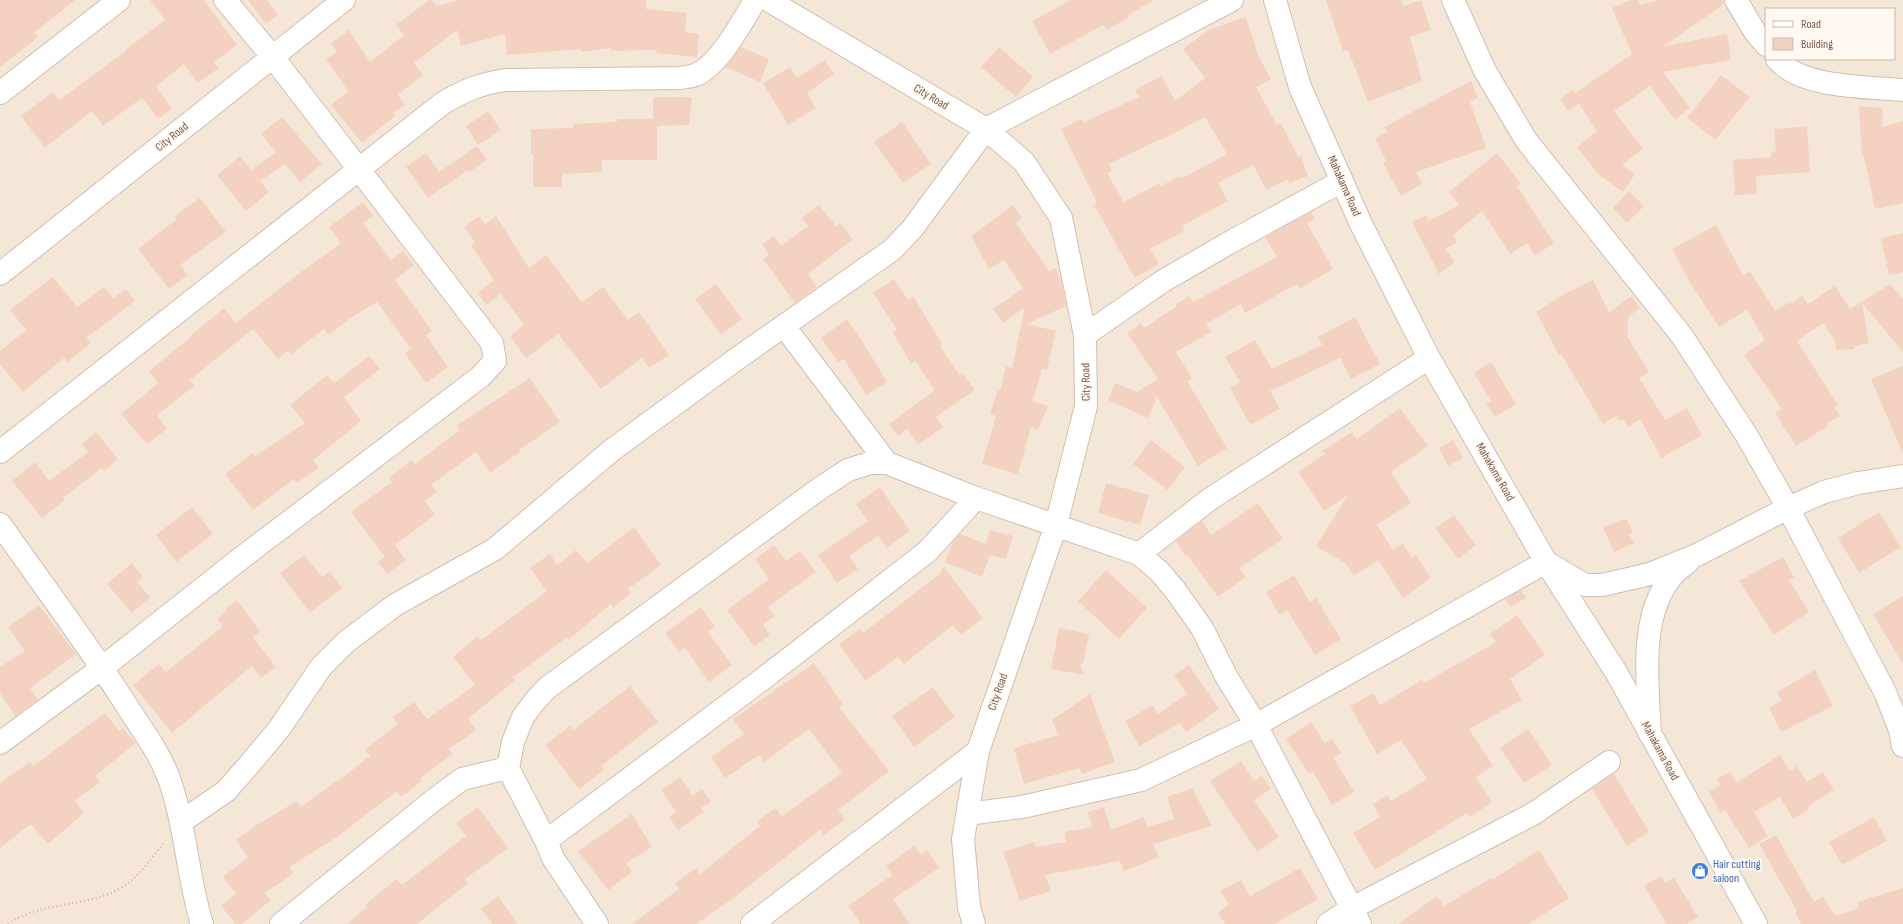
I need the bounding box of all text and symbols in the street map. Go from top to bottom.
legend [1765,8,1895,60]
text: Road [1801,17,1821,32]
text: Building [1801,37,1833,52]
street label: City Road [911,81,951,113]
street label: City Road [152,119,192,155]
street label: Mahakama Road [1324,153,1364,219]
street label: City Road [1078,363,1094,401]
street label: Mahakama Road [1472,440,1518,504]
street label: City Road [985,671,1011,713]
street label: Mahakama Road [1638,719,1682,783]
place label: Hair cutting saloon [1713,857,1761,886]
shop icon: Hair cutting saloon [1690,861,1710,881]

